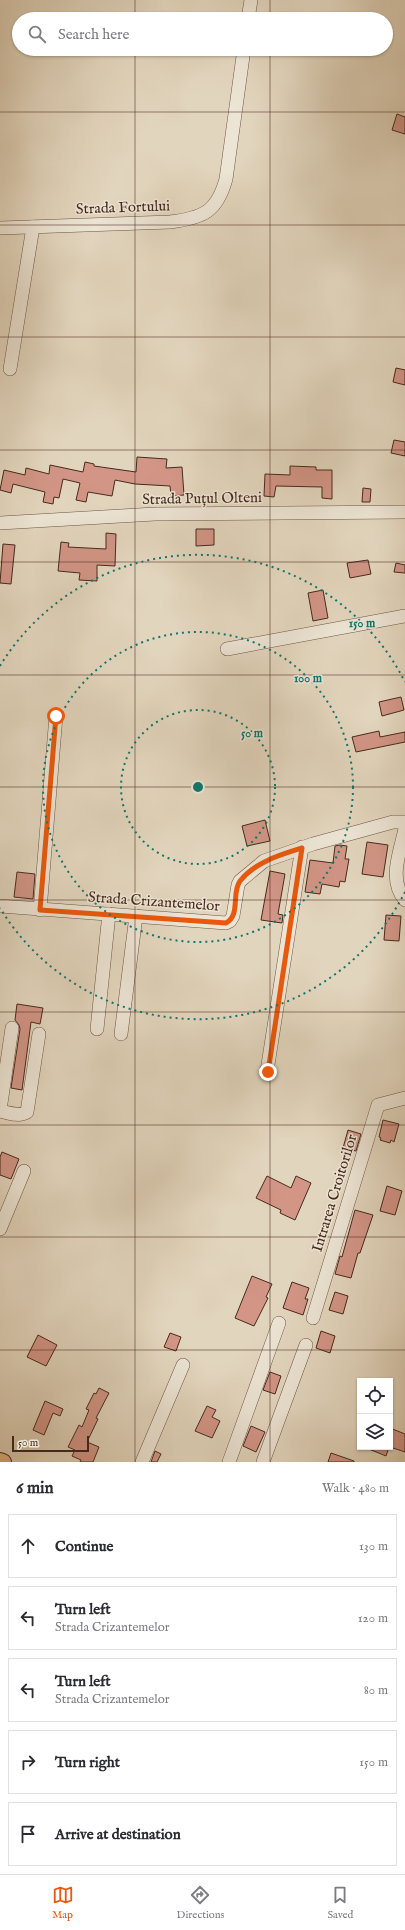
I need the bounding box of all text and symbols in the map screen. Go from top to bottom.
search box [12,12,393,56]
icon: search [26,23,48,45]
text: Search here [58,25,129,44]
street label: Strada Fortului [76,196,170,219]
street label: Strada Puțul Olteni [142,488,262,509]
text: 150 m [349,616,376,631]
text: 100 m [294,671,323,686]
route start [47,707,65,725]
text: 50 m [241,726,264,741]
centre of rings [191,780,205,794]
street label: Strada Crizantemelor [87,887,221,916]
route end [259,1063,277,1081]
street label: Intrarea Croitorilor [308,1132,362,1254]
map controls [357,1378,393,1450]
button: locate [357,1378,393,1414]
button: layers [357,1414,393,1450]
scale bar [12,1434,89,1453]
text: 50 m [18,1436,38,1450]
text: 6 min [16,1478,54,1499]
text: Walk · 480 m [322,1480,389,1497]
icon: ahead [17,1535,39,1557]
text: Continue [55,1537,113,1556]
text: 130 m [359,1538,388,1555]
text: Turn left [55,1600,111,1619]
icon: left [17,1607,39,1629]
text: 120 m [358,1610,388,1627]
text: Strada Crizantemelor [55,1619,170,1636]
text: Turn left [55,1672,111,1691]
icon: left [17,1679,39,1701]
text: 80 m [364,1682,388,1699]
text: Strada Crizantemelor [55,1691,170,1708]
icon: right [17,1751,39,1773]
text: Turn right [55,1753,120,1772]
text: 150 m [359,1754,388,1771]
icon: arrive [17,1823,39,1845]
text: Arrive at destination [55,1825,181,1844]
tab: Map [52,1884,74,1922]
tab: Directions [177,1884,224,1922]
tab: Saved [327,1884,353,1922]

